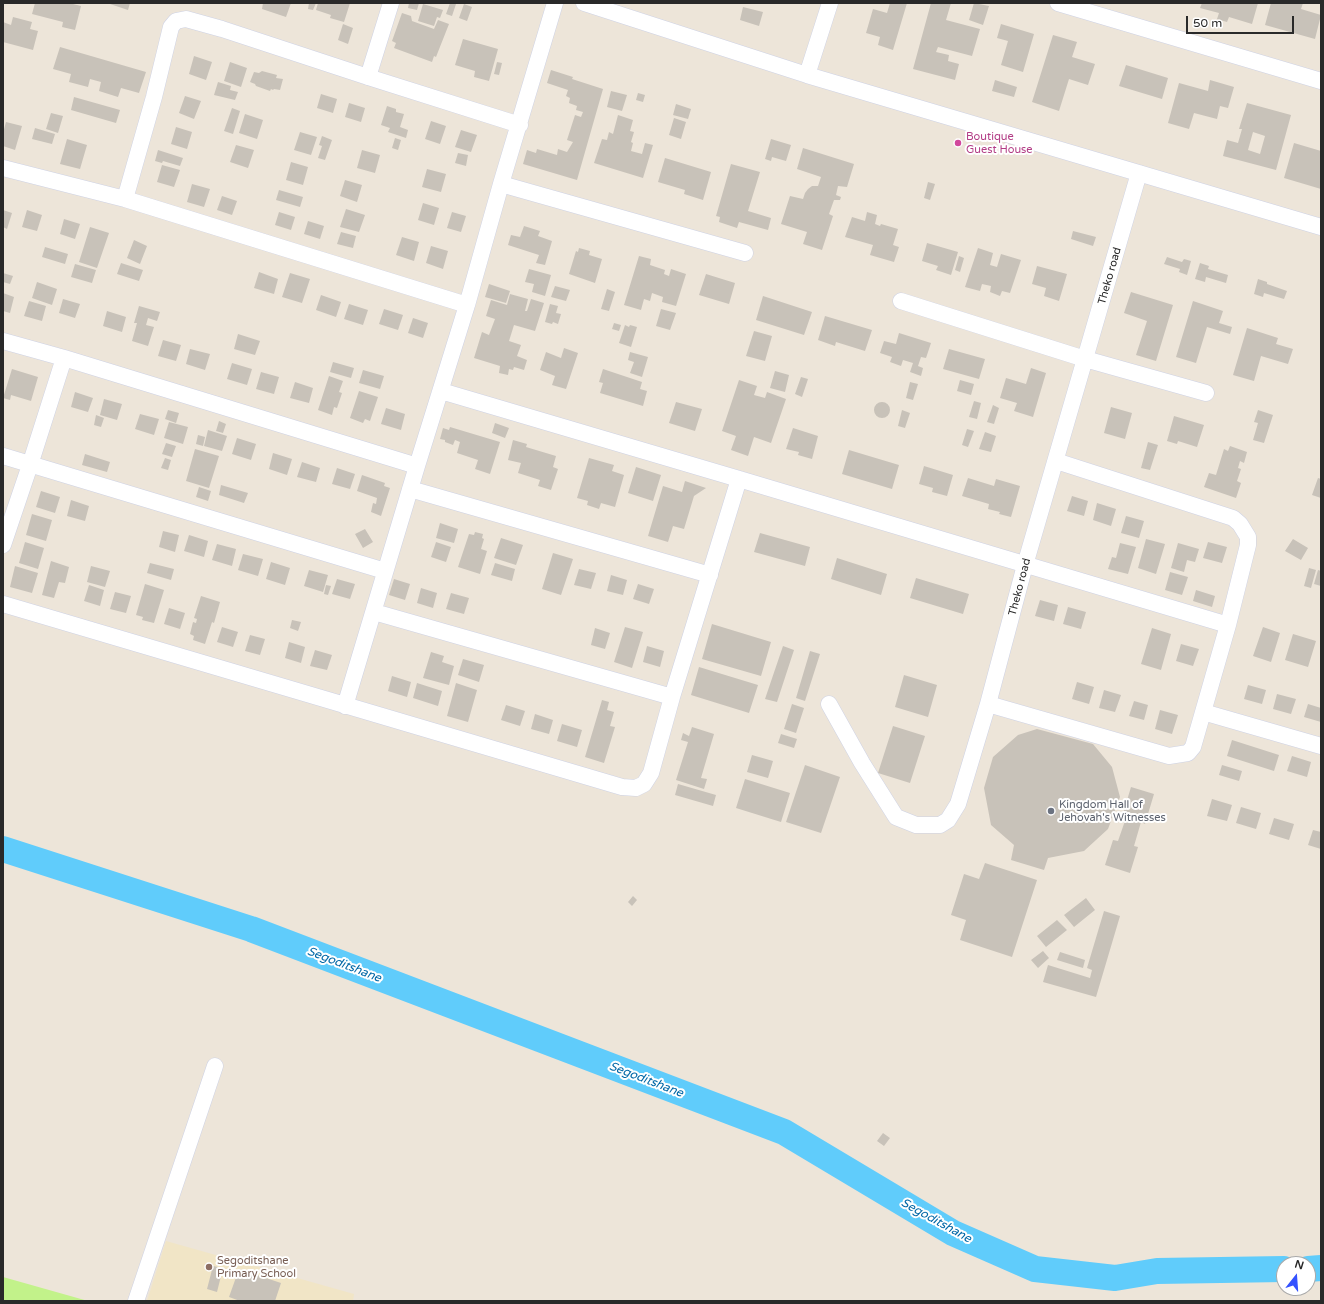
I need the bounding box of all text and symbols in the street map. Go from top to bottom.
scale bar [1188,8,1296,34]
text: 50 m [1193,16,1222,30]
place label: Boutique Guest House [966,130,1033,156]
marker: Boutique Guest House [953,138,963,148]
street label: Theko road [1096,246,1124,306]
street label: Theko road [1006,557,1034,617]
place label: Kingdom Hall of Jehovah's Witnesses [1059,798,1166,824]
marker: Kingdom Hall of Jehovah's Witnesses [1046,806,1056,816]
water label: Segoditshane [305,944,383,986]
water label: Segoditshane [607,1059,685,1101]
water label: Segoditshane [898,1196,974,1246]
place label: Segoditshane Primary School [217,1254,296,1280]
north arrow [1276,1256,1316,1296]
text: N [1293,1257,1305,1273]
marker: Segoditshane Primary School [204,1262,214,1272]

